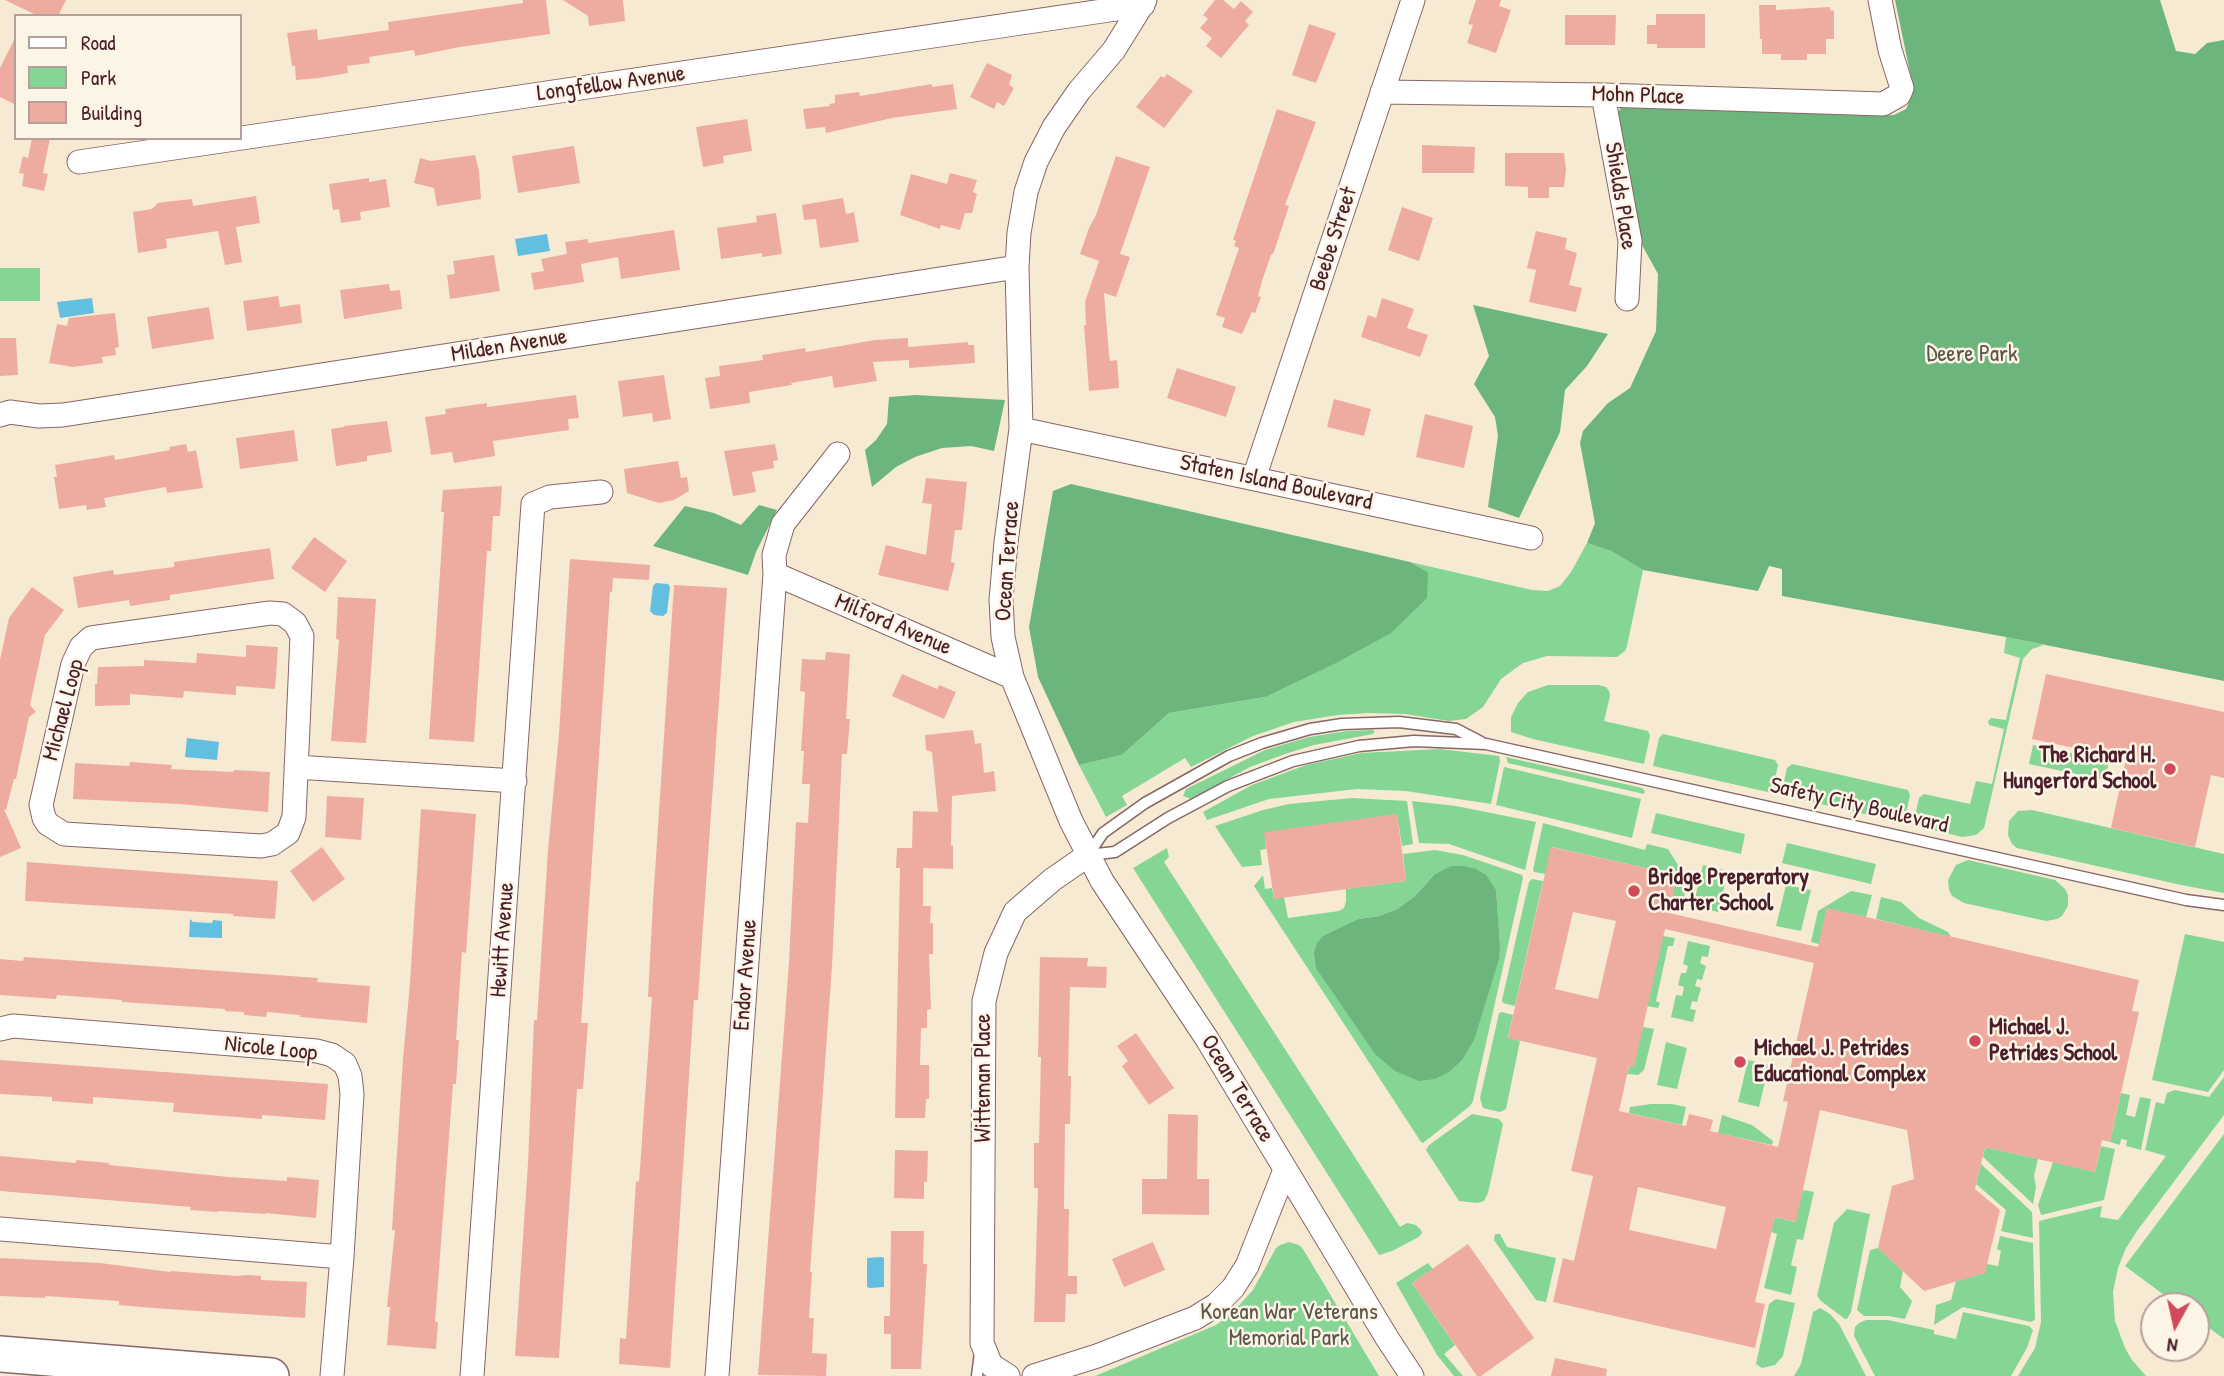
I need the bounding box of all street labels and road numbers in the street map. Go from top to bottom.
street label: Longfellow Avenue [535,60,687,108]
street label: Mohn Place [1591,81,1685,111]
street label: Shields Place [1598,140,1642,252]
street label: Beebe Street [1304,184,1364,294]
street label: Milden Avenue [449,323,569,369]
street label: Staten Island Boulevard [1177,449,1375,517]
street label: Ocean Terrace [990,500,1026,622]
street label: Milford Avenue [831,588,955,662]
street label: Michael Loop [37,656,91,764]
street label: Safety City Boulevard [1767,772,1951,840]
street label: Hewitt Avenue [485,882,521,998]
street label: Endor Avenue [728,919,764,1031]
street label: Witteman Place [970,1014,998,1142]
street label: Nicole Loop [223,1030,319,1068]
street label: Ocean Terrace [1194,1030,1280,1148]

